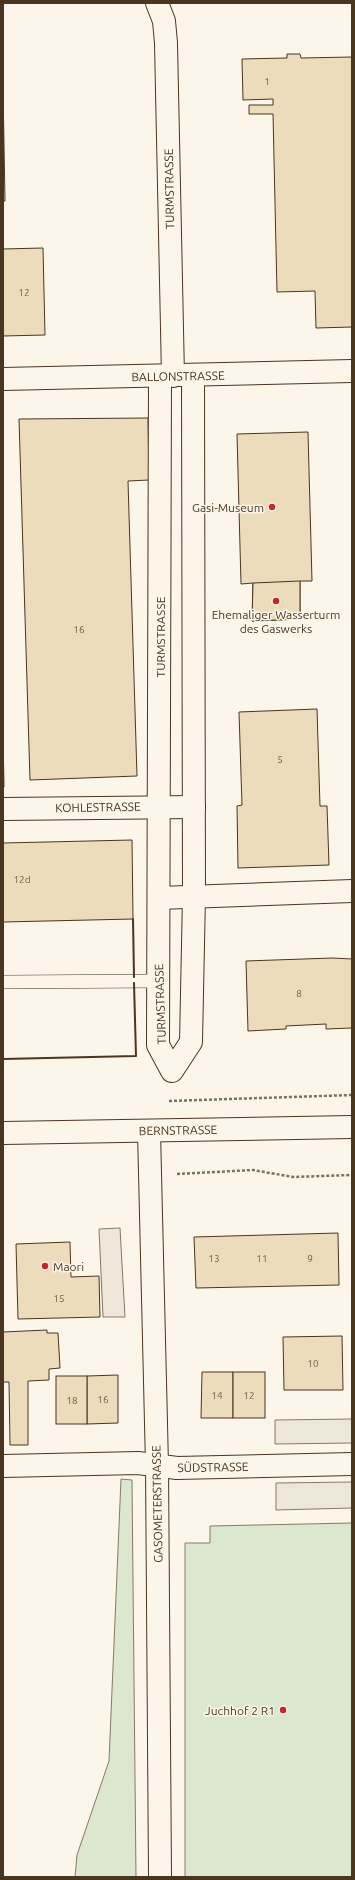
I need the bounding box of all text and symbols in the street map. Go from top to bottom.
house number: 1 [264,76,270,87]
street label: TURMSTRASSE [162,148,176,230]
house number: 12 [18,287,30,298]
street label: BALLONSTRASSE [131,369,225,383]
place label: Gasi-Museum [192,501,264,514]
marker: Gasi-Museum [267,502,277,512]
street label: TURMSTRASSE [154,596,167,677]
marker: Ehemaliger Wasserturm des Gaswerks [271,596,281,606]
place label: Ehemaliger Wasserturm des Gaswerks [212,608,340,635]
house number: 16 [73,624,85,635]
house number: 5 [277,754,283,765]
street label: KOHLESTRASSE [55,800,141,814]
house number: 12d [13,874,31,885]
street label: TURMSTRASSE [152,963,168,1045]
house number: 8 [296,988,302,999]
street label: BERNSTRASSE [139,1123,218,1137]
house number: 13 [208,1253,220,1264]
house number: 11 [256,1253,268,1264]
house number: 9 [307,1253,313,1264]
place label: Maori [53,1260,84,1273]
marker: Maori [40,1261,50,1271]
house number: 15 [53,1293,65,1304]
house number: 10 [307,1358,319,1369]
house number: 14 [211,1390,223,1401]
house number: 12 [243,1390,255,1401]
house number: 16 [97,1394,109,1405]
house number: 18 [66,1395,78,1406]
street label: GASOMETERSTRASSE [149,1445,165,1563]
street label: SÜDSTRASSE [177,1460,249,1474]
place label: Juchhof 2 R1 [205,1704,275,1717]
marker: Juchhof 2 R1 [278,1705,288,1715]

